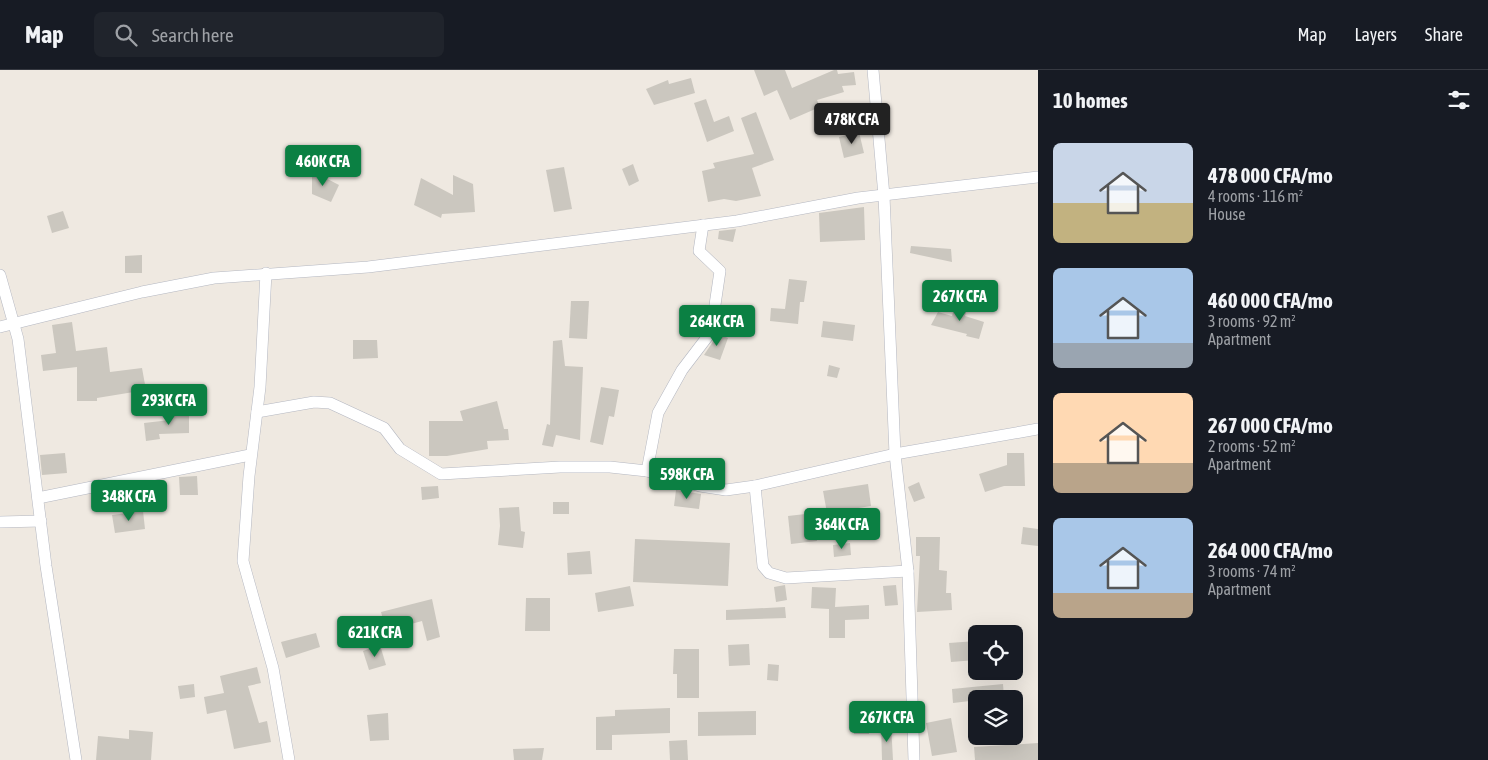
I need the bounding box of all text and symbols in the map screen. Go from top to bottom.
search box [94,12,444,57]
text: Map [25,21,64,48]
icon: search [112,21,140,49]
text: Search here [152,24,234,46]
text: Map [1297,24,1326,45]
text: Layers [1354,24,1397,45]
text: Share [1425,24,1463,45]
icon: filters [1445,86,1473,114]
text: 10 homes [1053,88,1128,112]
pin: 478K CFA [800,102,904,145]
text: 478K CFA [825,110,879,128]
pin: 460K CFA [271,144,375,187]
text: 460K CFA [296,152,350,170]
icon: home [1093,163,1153,223]
text: 478 000 CFA/mo [1208,163,1333,187]
text: 4 rooms · 116 m² [1208,187,1303,205]
text: House [1208,205,1245,223]
pin: 267K CFA [908,280,1012,322]
text: 267K CFA [933,287,987,305]
icon: home [1093,288,1153,348]
text: 460 000 CFA/mo [1208,288,1333,312]
pin: 264K CFA [665,304,769,347]
text: 264K CFA [690,312,744,330]
text: 3 rooms · 92 m² [1208,312,1296,330]
text: Apartment [1208,330,1271,348]
pin: 293K CFA [117,384,221,426]
text: 293K CFA [142,391,196,409]
icon: home [1093,413,1153,473]
text: 267 000 CFA/mo [1208,413,1333,437]
text: 2 rooms · 52 m² [1208,437,1296,455]
text: Apartment [1208,455,1271,473]
pin: 598K CFA [635,458,739,500]
text: 598K CFA [660,465,714,483]
pin: 348K CFA [77,480,181,522]
text: 348K CFA [102,487,156,505]
pin: 364K CFA [790,508,894,550]
text: 364K CFA [815,515,869,533]
icon: home [1093,538,1153,598]
text: 264 000 CFA/mo [1208,538,1333,562]
text: 3 rooms · 74 m² [1208,562,1296,580]
text: Apartment [1208,580,1271,598]
pin: 621K CFA [323,616,427,658]
text: 621K CFA [348,623,402,641]
map controls [968,625,1023,745]
button: locate [968,625,1023,680]
button: layers [968,690,1023,745]
pin: 267K CFA [835,700,939,743]
text: 267K CFA [860,708,914,726]

